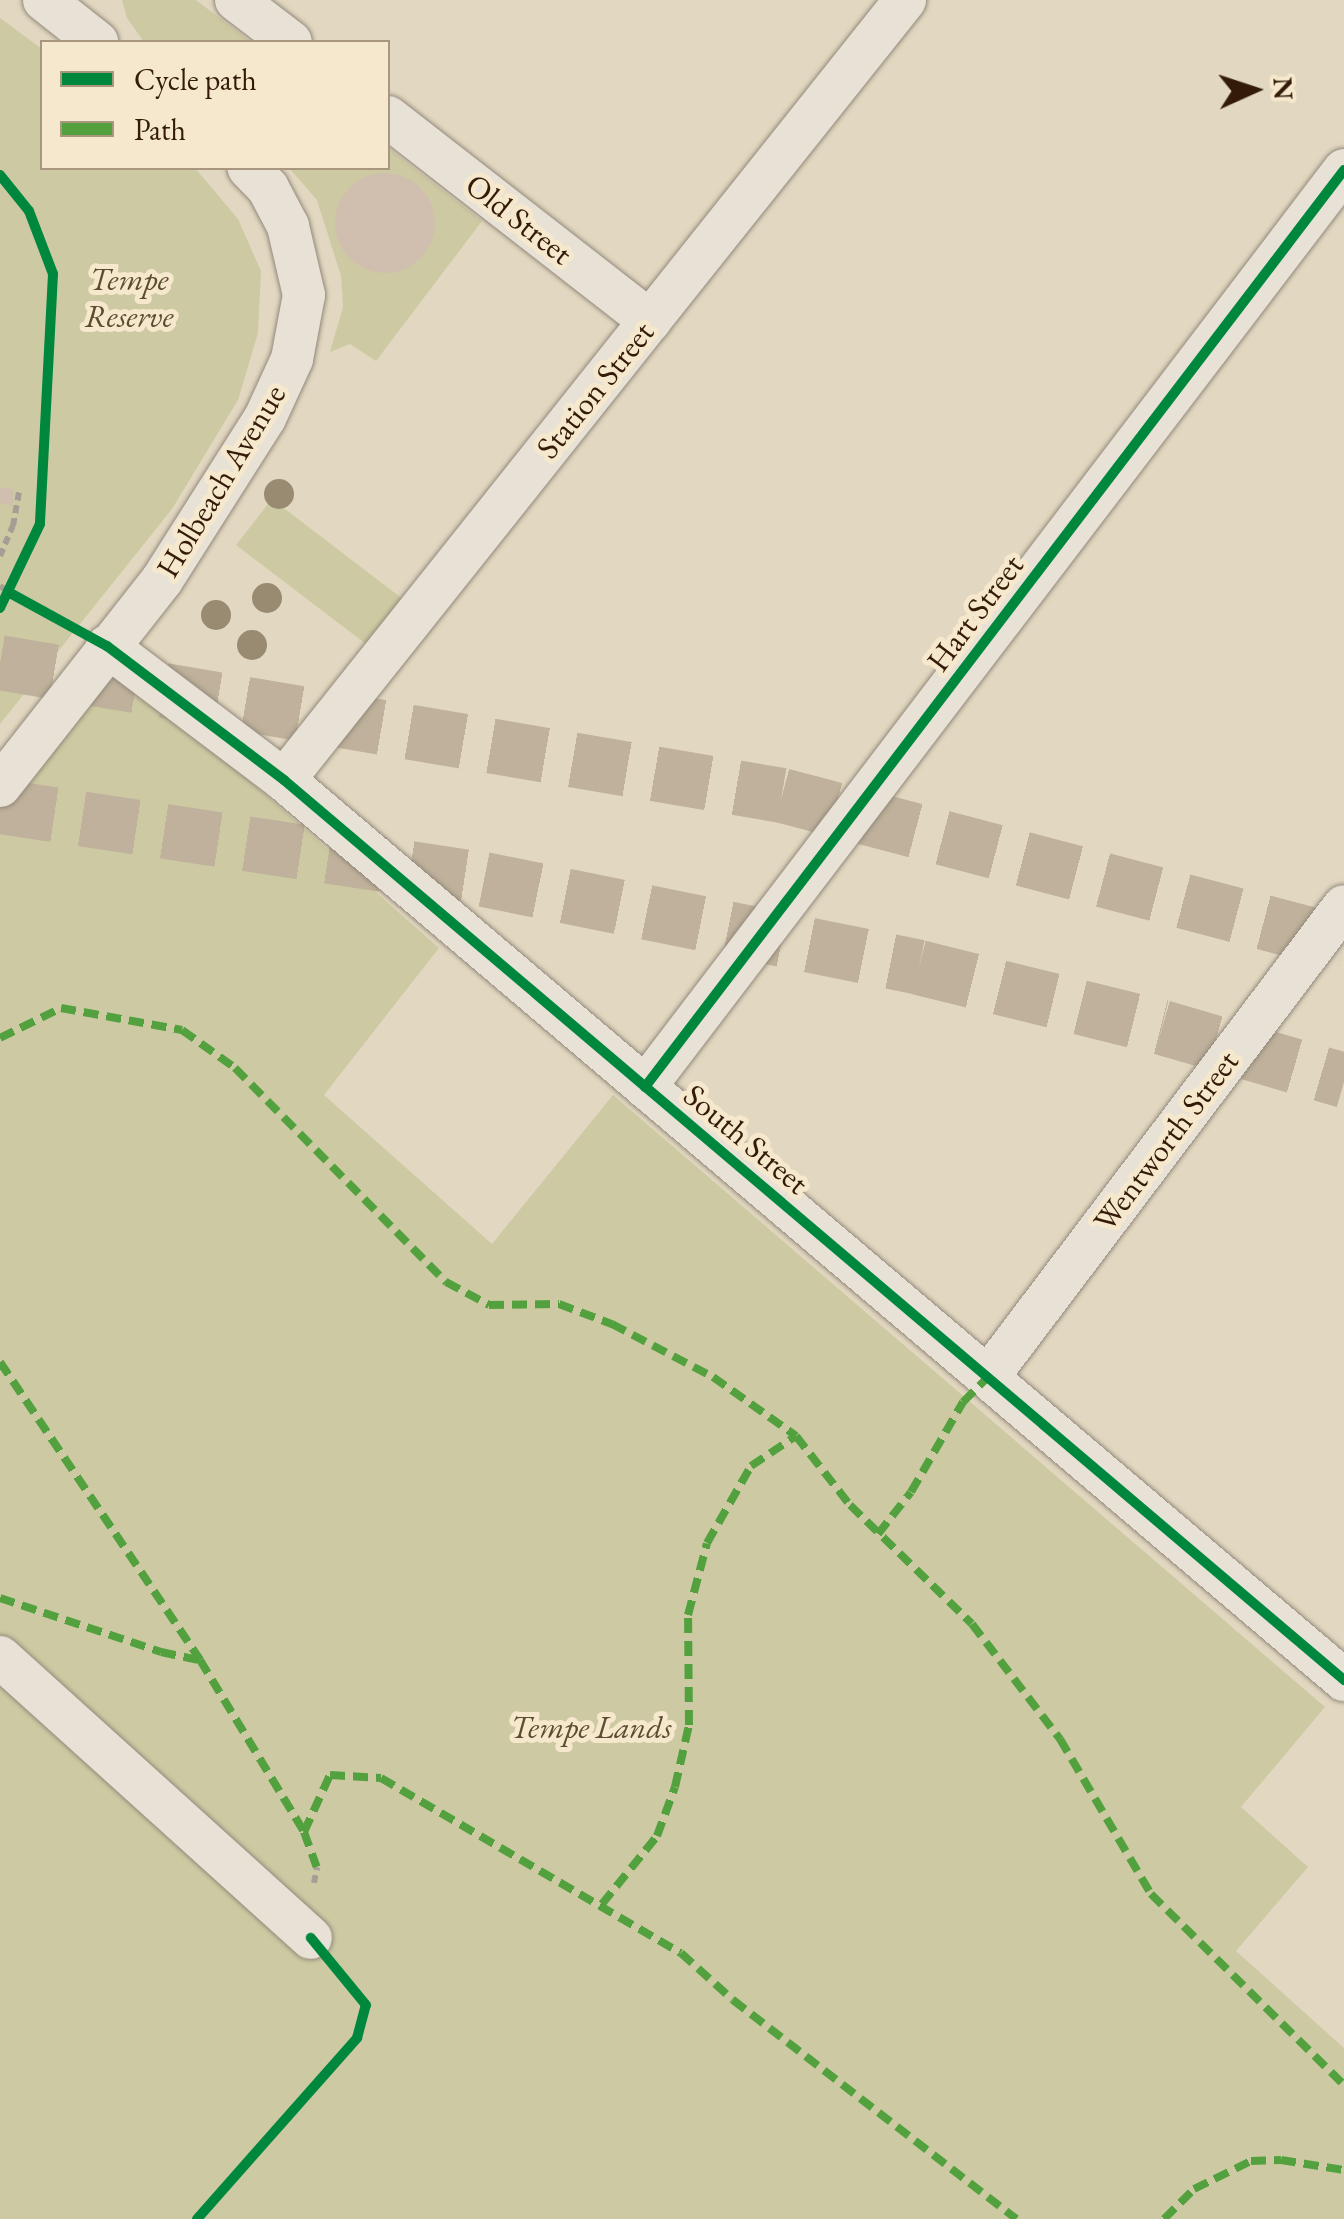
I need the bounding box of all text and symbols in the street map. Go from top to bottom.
legend [40,40,390,170]
north arrow [1204,40,1304,140]
text: Cycle path [134,60,257,99]
text: N [1265,76,1303,101]
text: Path [134,110,186,149]
street label: Old Street [458,165,580,273]
park label: Tempe Reserve [85,261,173,336]
street label: Station Street [528,314,662,466]
street label: Holbeach Avenue [148,377,294,585]
street label: Hart Street [919,547,1031,679]
street label: Wentworth Street [1086,1043,1246,1239]
street label: South Street [676,1076,816,1202]
park label: Tempe Lands [510,1708,672,1746]

